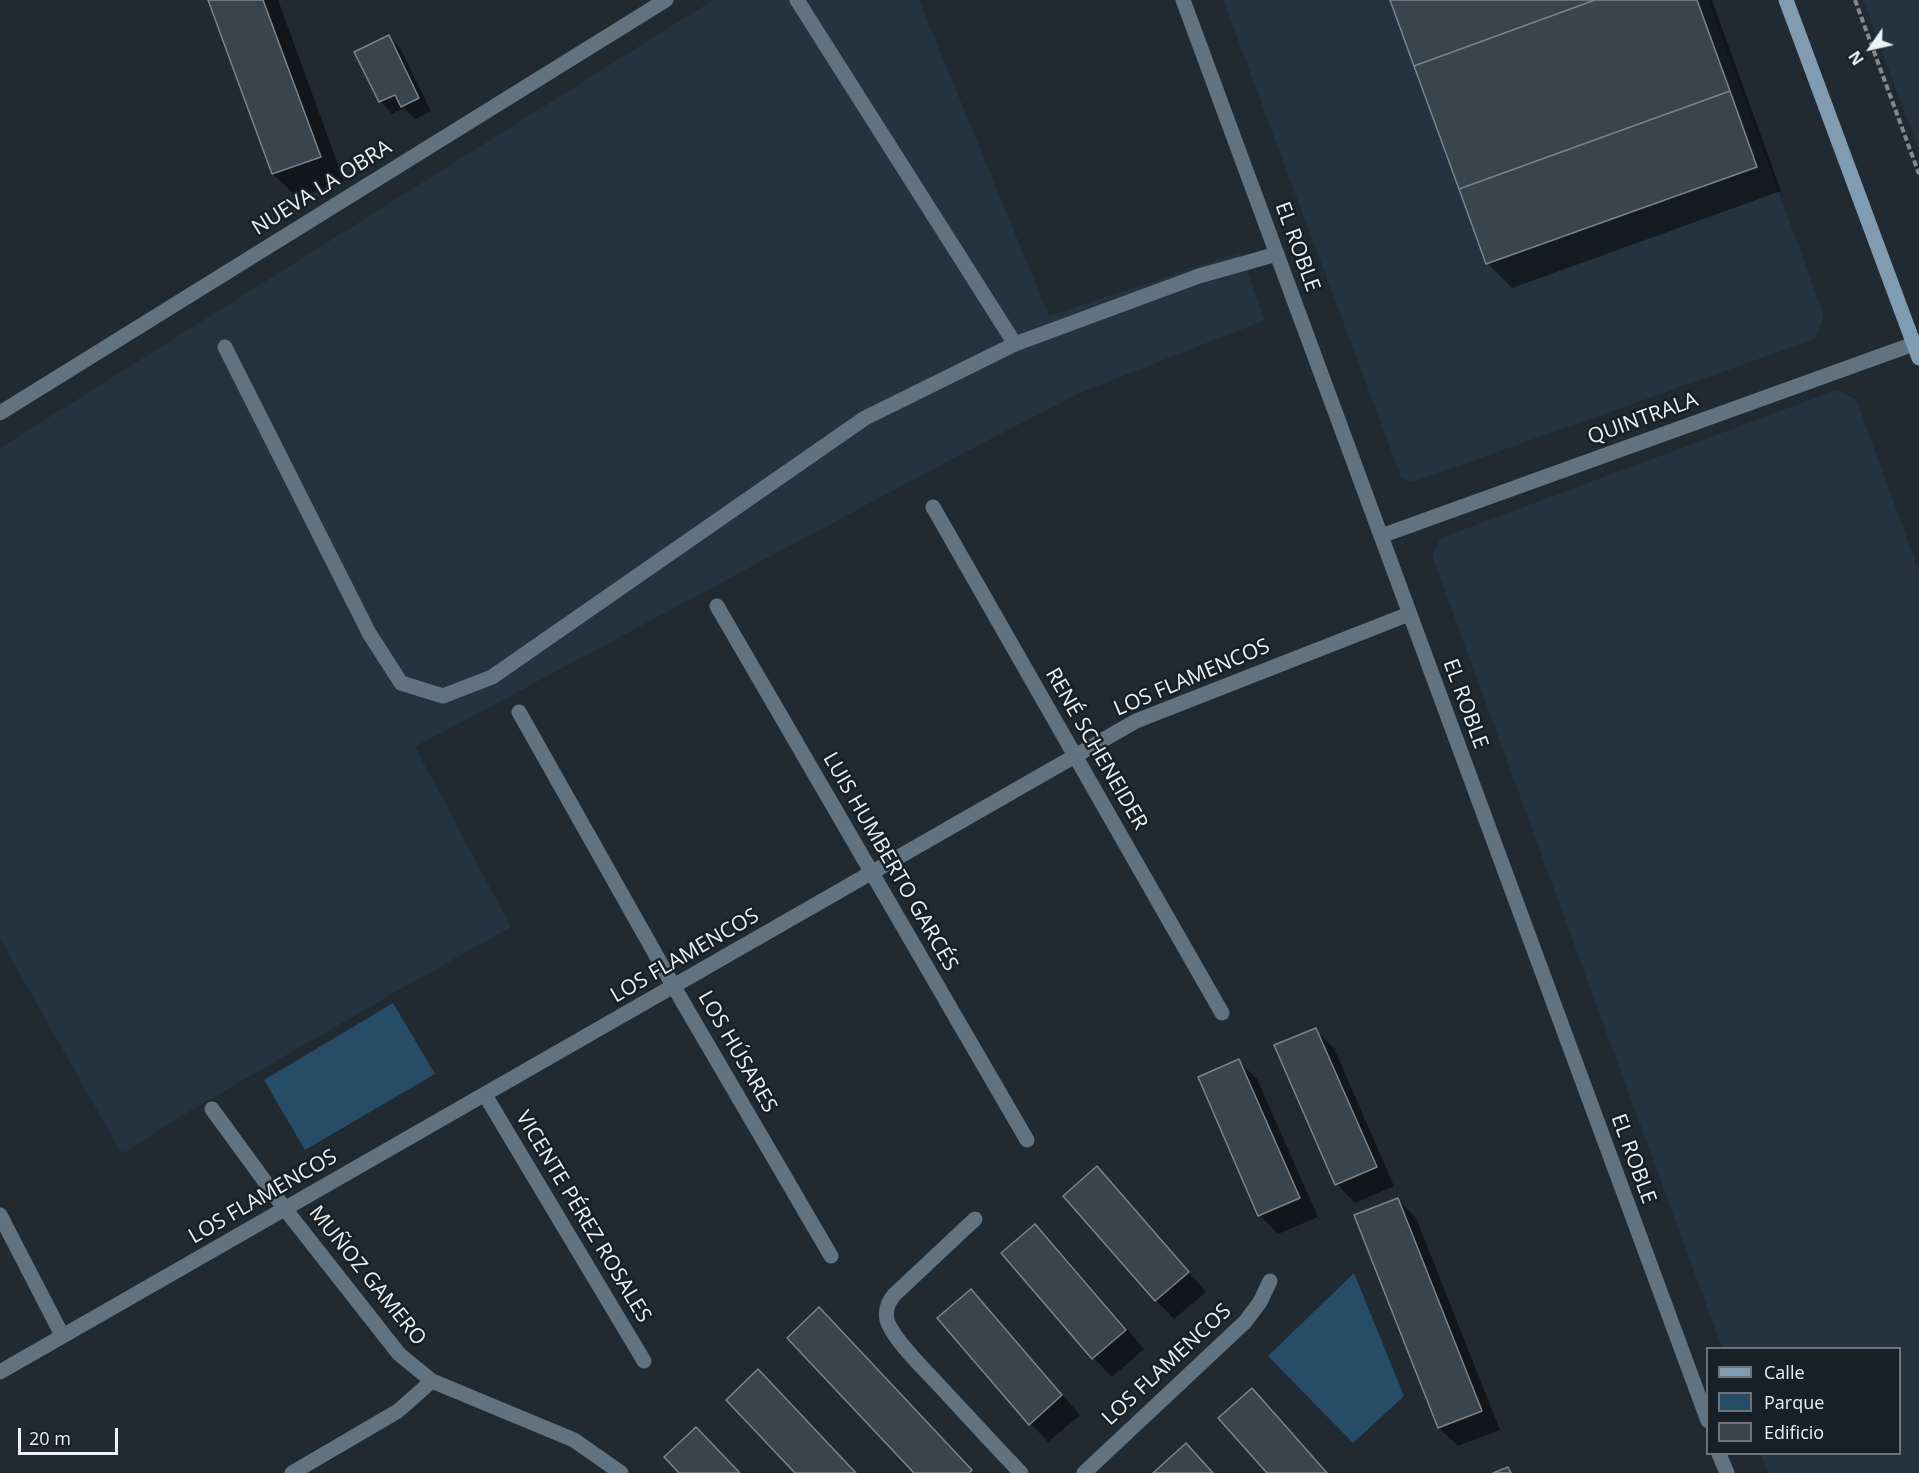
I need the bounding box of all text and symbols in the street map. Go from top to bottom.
north arrow [1841,18,1901,78]
text: N [1843,47,1869,70]
street label: NUEVA LA OBRA [248,135,396,241]
street label: EL ROBLE [1269,199,1325,295]
street label: QUINTRALA [1584,387,1702,451]
street label: LOS FLAMENCOS [1110,634,1274,722]
street label: EL ROBLE [1437,656,1493,752]
street label: RENÉ SCHENEIDER [1039,664,1153,834]
street label: LUIS HUMBERTO GARCÉS [817,748,963,976]
street label: LOS FLAMENCOS [606,903,764,1009]
street label: LOS HÚSARES [692,987,782,1117]
street label: VICENTE PÉREZ ROSALES [510,1107,656,1327]
street label: EL ROBLE [1605,1111,1661,1207]
street label: LOS FLAMENCOS [184,1144,342,1250]
street label: MUÑOZ GAMERO [303,1201,431,1351]
street label: LOS FLAMENCOS [1097,1299,1237,1431]
legend [1706,1347,1901,1455]
text: Calle [1764,1360,1805,1384]
text: Parque [1764,1390,1824,1414]
scale bar [21,1416,122,1454]
text: Edificio [1764,1420,1824,1444]
text: 20 m [29,1426,71,1450]

